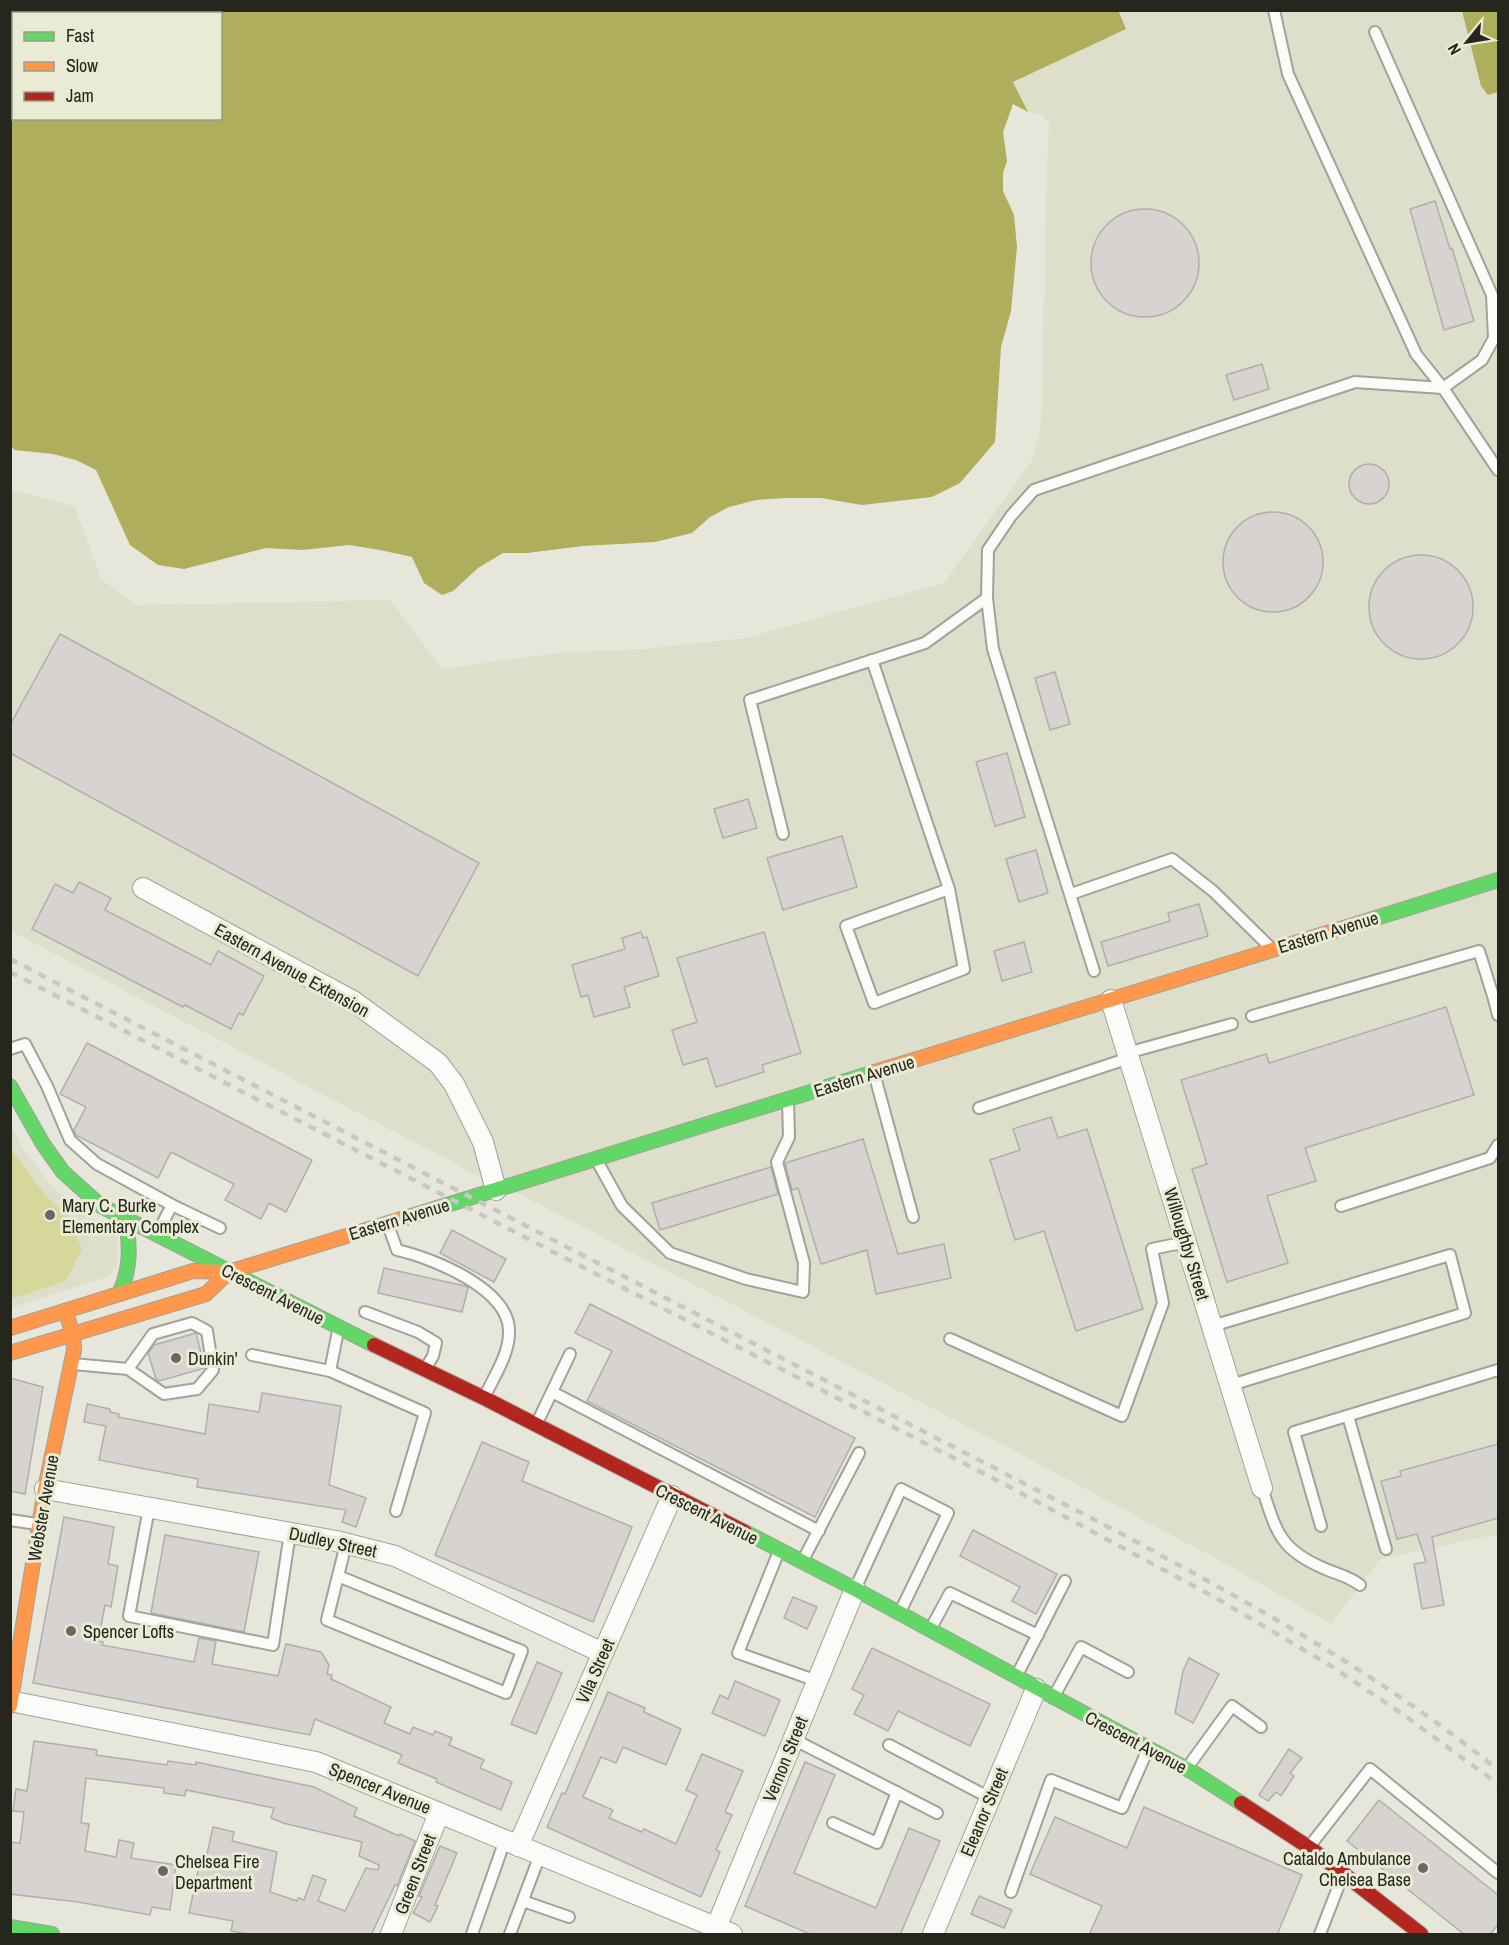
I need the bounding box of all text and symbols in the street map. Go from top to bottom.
legend [12,12,222,120]
north arrow [1437,12,1497,72]
text: Fast [66,23,94,48]
text: N [1442,40,1466,59]
text: Slow [66,53,98,78]
text: Jam [66,83,94,108]
street label: Eastern Avenue [1275,905,1381,959]
street label: Eastern Avenue Extension [210,917,374,1023]
street label: Eastern Avenue [811,1049,917,1103]
street label: Willoughby Street [1158,1185,1216,1303]
street label: Eastern Avenue [346,1192,452,1246]
place label: Mary C. Burke Elementary Complex [62,1193,200,1239]
marker: Mary C. Burke Elementary Complex [43,1208,57,1222]
street label: Crescent Avenue [217,1257,329,1331]
place label: Dunkin' [188,1346,238,1371]
marker: Dunkin' [169,1351,183,1365]
street label: Webster Avenue [21,1453,65,1563]
street label: Crescent Avenue [651,1477,763,1551]
street label: Dudley Street [287,1520,379,1564]
place label: Spencer Lofts [83,1619,174,1644]
marker: Spencer Lofts [64,1624,78,1638]
street label: Vila Street [570,1635,620,1707]
street label: Crescent Avenue [1081,1705,1191,1779]
street label: Vernon Street [757,1712,813,1806]
street label: Spencer Avenue [325,1756,435,1820]
street label: Eleanor Street [954,1764,1014,1860]
street label: Green Street [388,1830,442,1918]
place label: Cataldo Ambulance Chelsea Base [1283,1846,1411,1892]
place label: Chelsea Fire Department [175,1849,260,1895]
marker: Cataldo Ambulance Chelsea Base [1416,1861,1430,1875]
marker: Chelsea Fire Department [156,1864,170,1878]

